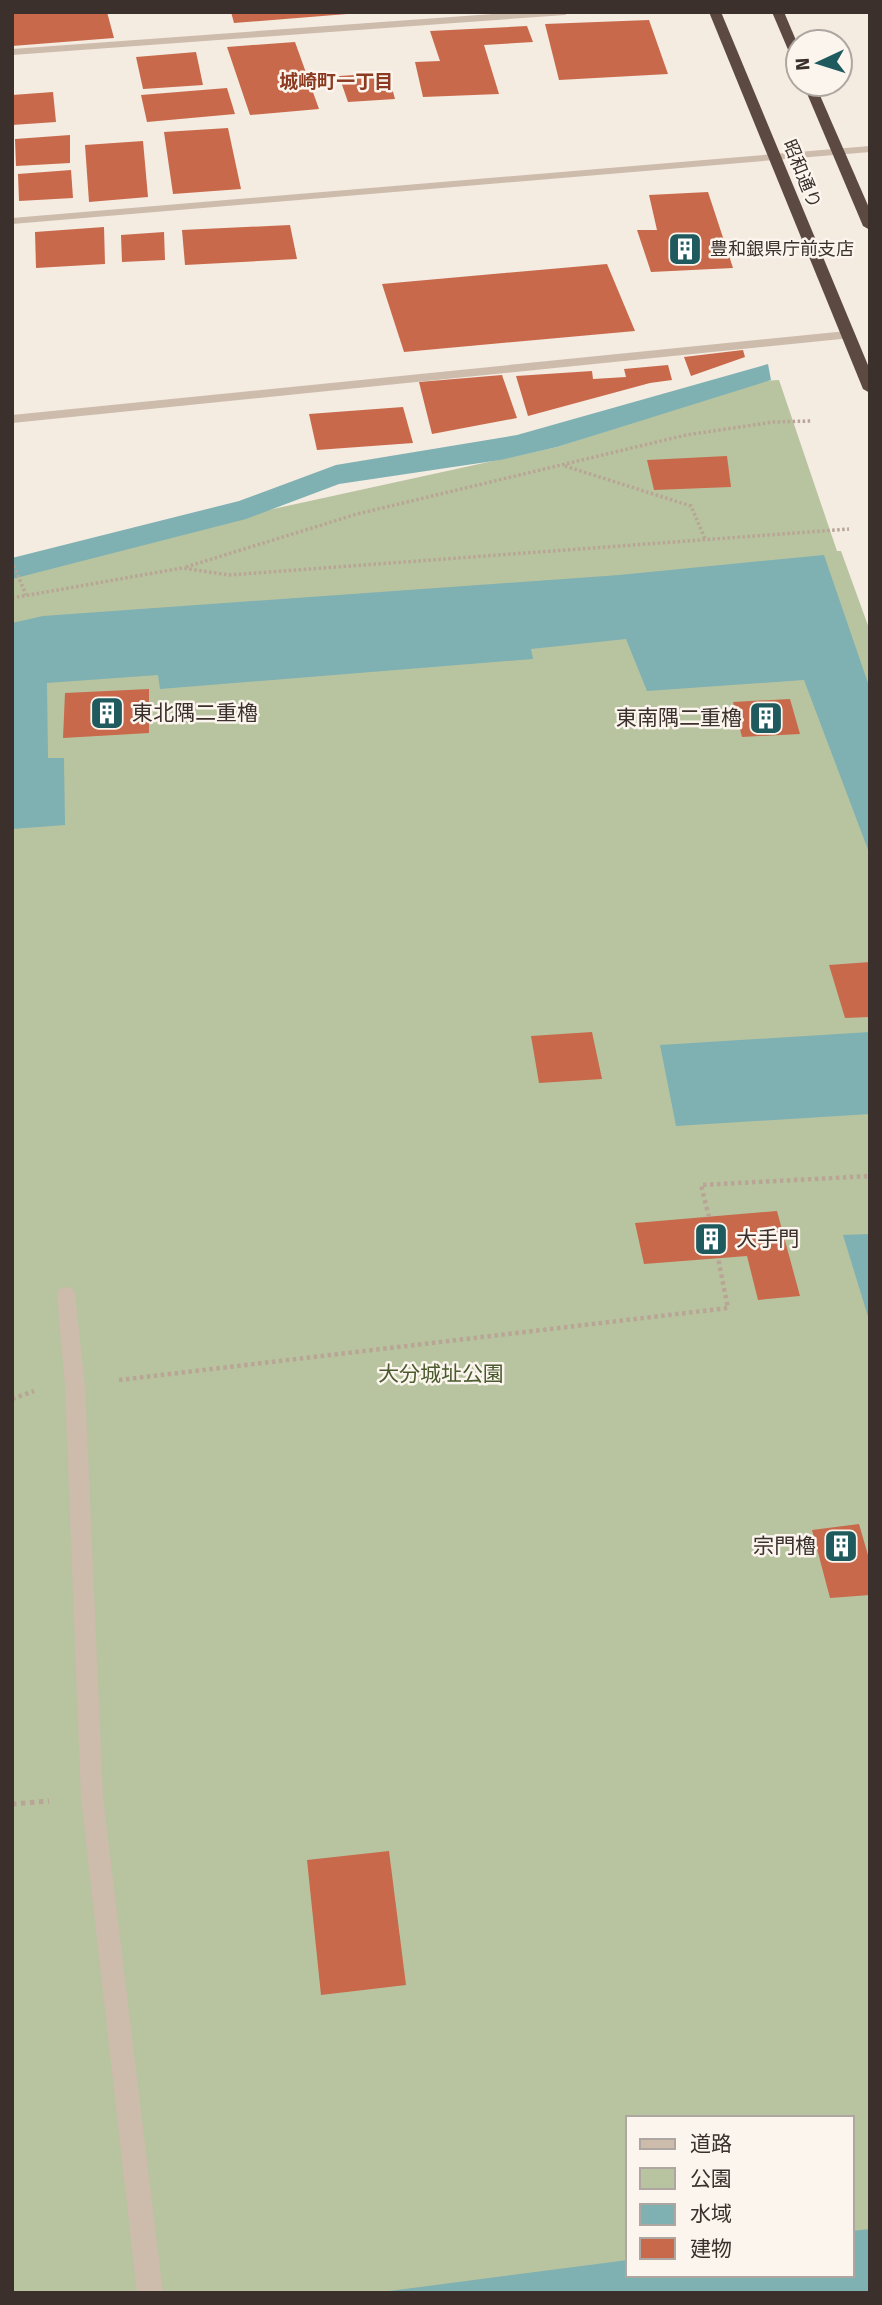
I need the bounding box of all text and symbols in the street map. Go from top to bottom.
north arrow [784,28,854,98]
text: N [791,57,814,71]
district label: 城崎町一丁目 [279,70,393,93]
street label: 昭和通り [778,137,826,211]
building icon: 豊和銀県庁前支店 [666,230,704,268]
place label: 豊和銀県庁前支店 [710,238,854,260]
building icon: 東北隅二重櫓 [88,694,126,732]
building icon: 東南隅二重櫓 [747,699,785,737]
place label: 東北隅二重櫓 [132,700,258,726]
place label: 東南隅二重櫓 [616,705,742,731]
building icon: 大手門 [692,1220,730,1258]
place label: 大手門 [736,1226,799,1252]
park label: 大分城址公園 [378,1361,504,1387]
building icon: 宗門櫓 [822,1527,860,1565]
place label: 宗門櫓 [753,1533,816,1559]
legend [626,2116,854,2277]
text: 道路 [690,2131,732,2157]
text: 公園 [690,2166,732,2192]
text: 水域 [690,2201,732,2227]
text: 建物 [690,2236,732,2262]

